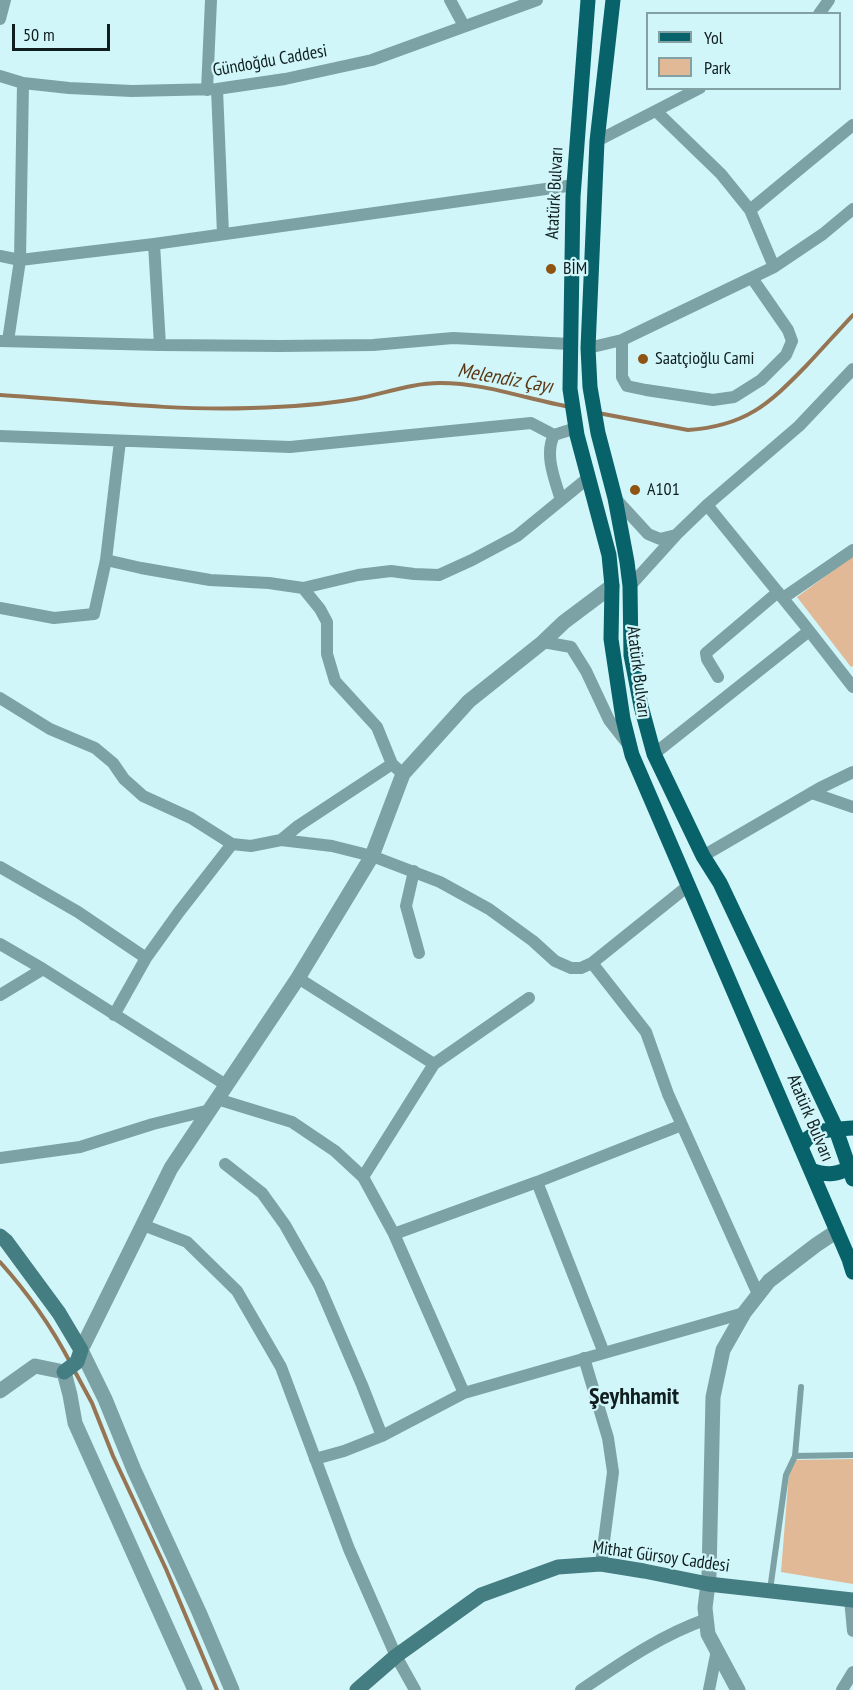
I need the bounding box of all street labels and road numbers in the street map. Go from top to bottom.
street label: Gündoğdu Caddesi [211,40,329,82]
street label: Atatürk Bulvarı [542,146,568,240]
street label: Atatürk Bulvarı [622,625,654,719]
street label: Atatürk Bulvarı [782,1071,838,1165]
street label: Mithat Gürsoy Caddesi [591,1537,731,1577]

